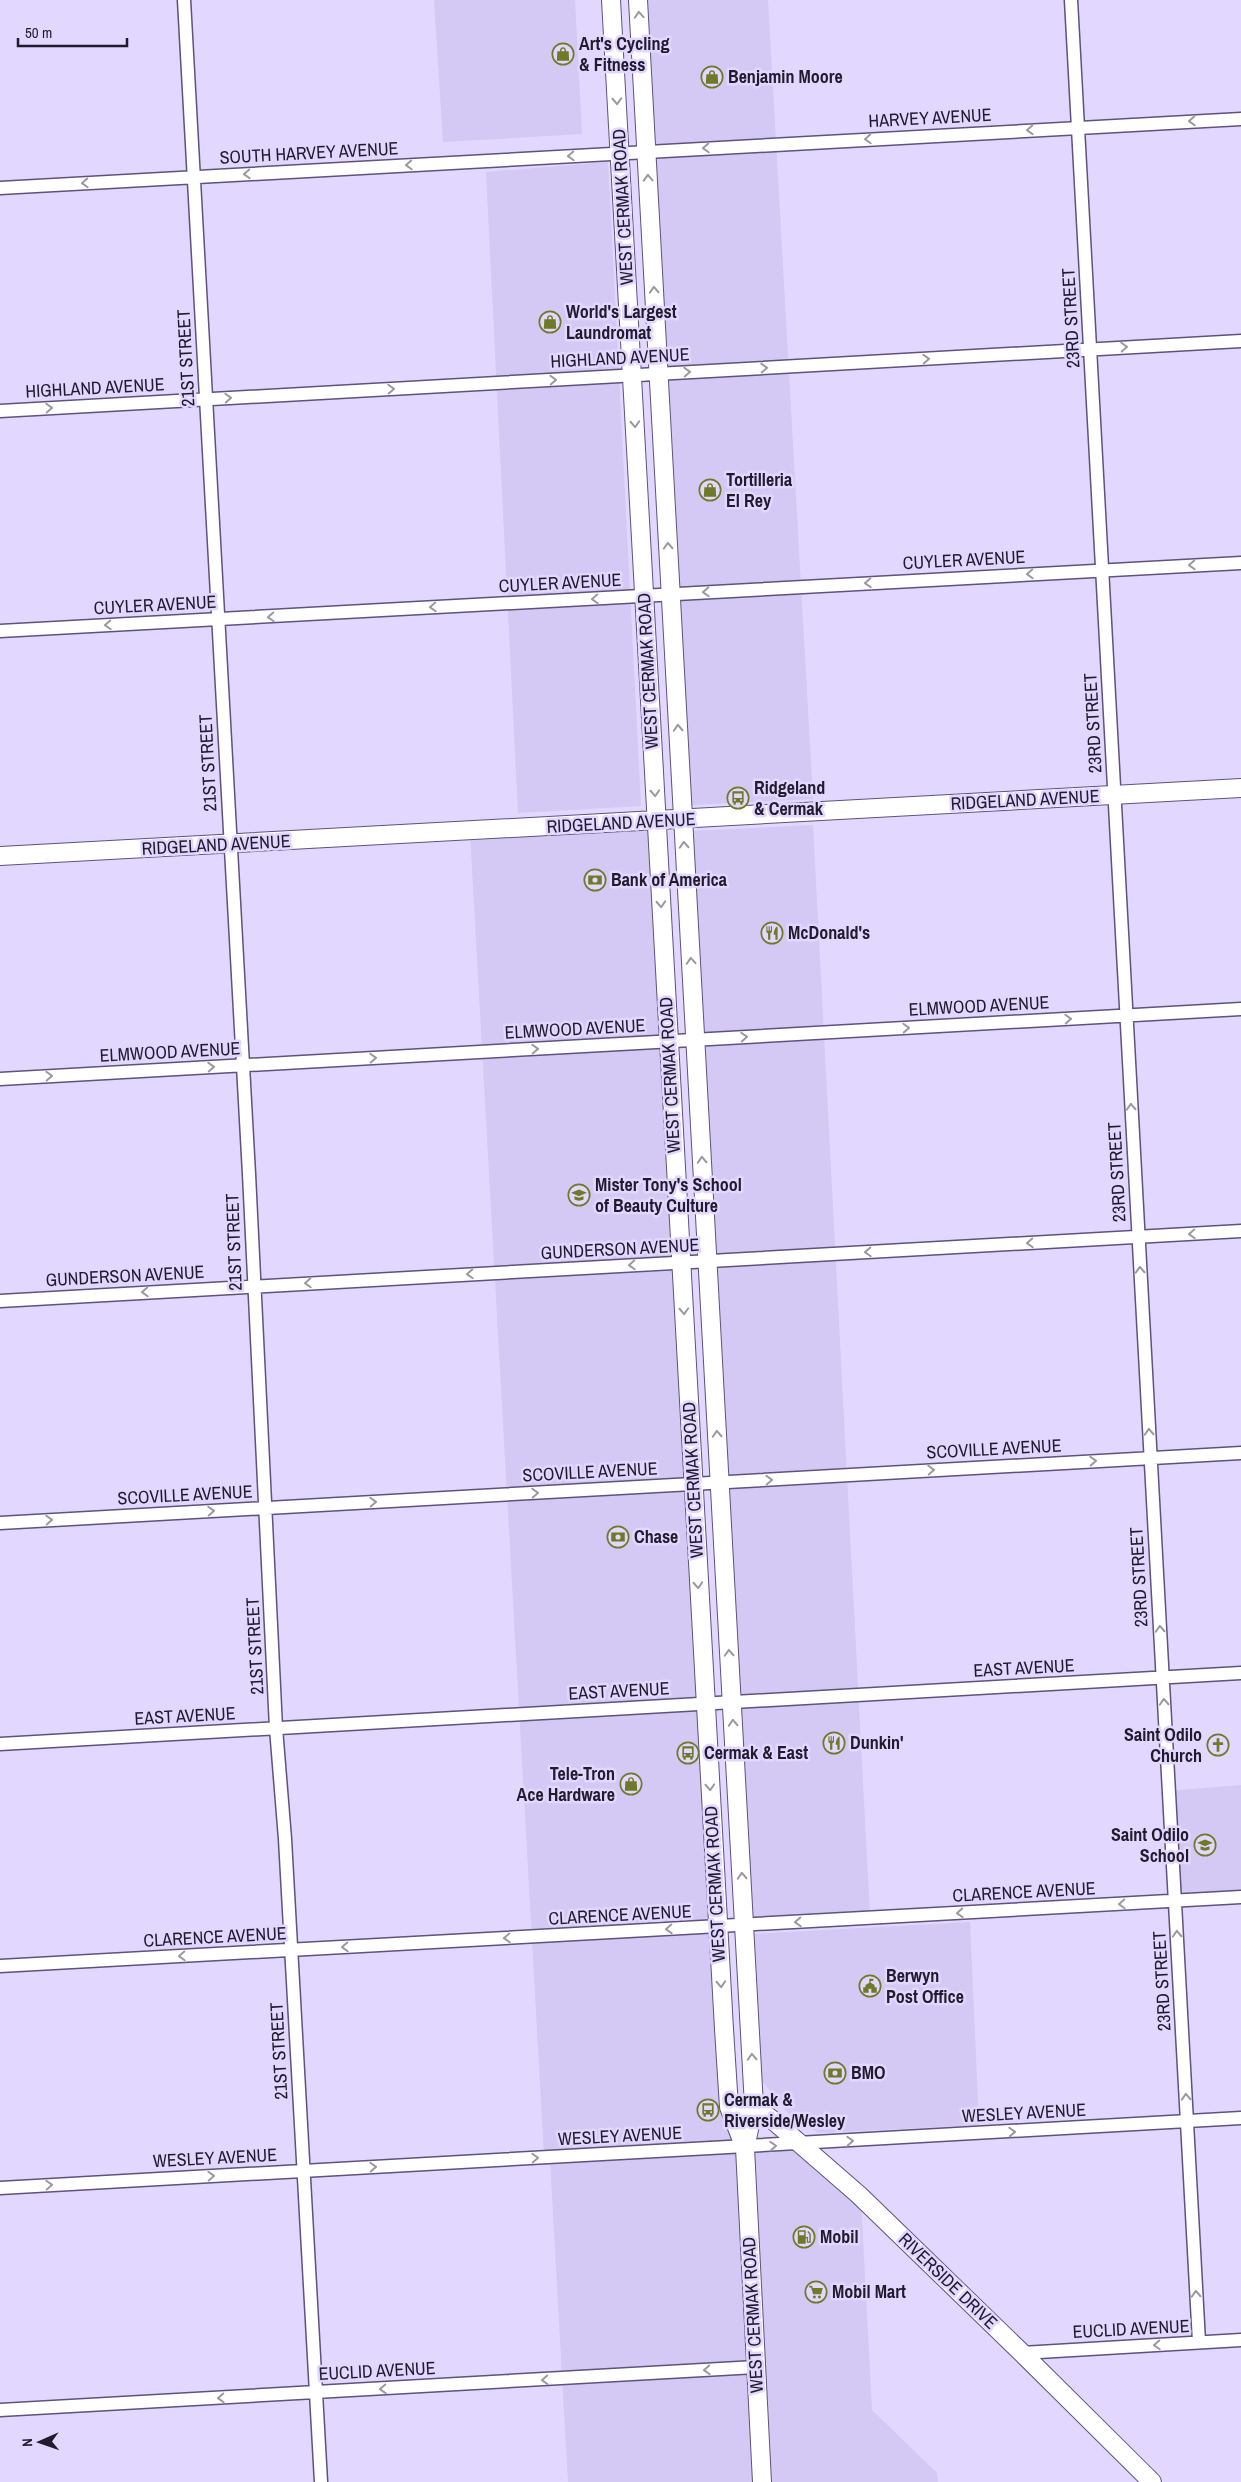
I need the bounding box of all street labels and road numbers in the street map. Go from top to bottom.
street label: HARVEY AVENUE [868,102,992,133]
street label: WEST CERMAK ROAD [606,128,639,286]
street label: SOUTH HARVEY AVENUE [219,135,399,170]
street label: 23RD STREET [1055,267,1086,369]
street label: 21ST STREET [170,309,201,407]
street label: HIGHLAND AVENUE [550,341,690,374]
street label: HIGHLAND AVENUE [25,371,165,404]
street label: CUYLER AVENUE [902,544,1026,575]
street label: CUYLER AVENUE [498,567,622,598]
street label: CUYLER AVENUE [93,589,217,620]
street label: WEST CERMAK ROAD [631,592,664,750]
street label: 23RD STREET [1077,672,1108,774]
street label: 21ST STREET [192,714,223,812]
street label: RIDGELAND AVENUE [950,783,1100,816]
street label: RIDGELAND AVENUE [546,806,696,839]
street label: RIDGELAND AVENUE [141,828,291,861]
street label: ELMWOOD AVENUE [908,989,1050,1022]
street label: WEST CERMAK ROAD [653,996,686,1154]
street label: ELMWOOD AVENUE [504,1012,646,1045]
street label: ELMWOOD AVENUE [99,1035,241,1068]
street label: 23RD STREET [1101,1121,1132,1223]
street label: 21ST STREET [219,1193,248,1291]
street label: GUNDERSON AVENUE [540,1232,700,1265]
street label: GUNDERSON AVENUE [45,1259,205,1292]
street label: WEST CERMAK ROAD [676,1401,709,1559]
street label: SCOVILLE AVENUE [926,1432,1062,1465]
street label: SCOVILLE AVENUE [522,1455,658,1488]
street label: SCOVILLE AVENUE [117,1478,253,1511]
street label: 23RD STREET [1123,1526,1154,1628]
street label: 21ST STREET [239,1597,270,1695]
street label: EAST AVENUE [973,1652,1075,1683]
street label: EAST AVENUE [568,1675,670,1706]
street label: EAST AVENUE [134,1700,236,1731]
street label: WEST CERMAK ROAD [698,1805,731,1963]
street label: CLARENCE AVENUE [952,1875,1096,1908]
street label: CLARENCE AVENUE [548,1898,692,1931]
street label: CLARENCE AVENUE [143,1920,287,1953]
street label: 23RD STREET [1146,1930,1177,2032]
street label: 21ST STREET [263,2002,294,2100]
street label: WESLEY AVENUE [961,2097,1087,2128]
street label: WESLEY AVENUE [557,2120,683,2151]
street label: WESLEY AVENUE [152,2142,278,2173]
street label: RIVERSIDE DRIVE [893,2227,1003,2334]
street label: WEST CERMAK ROAD [736,2236,769,2394]
street label: EUCLID AVENUE [1072,2313,1190,2344]
street label: EUCLID AVENUE [318,2355,436,2386]

